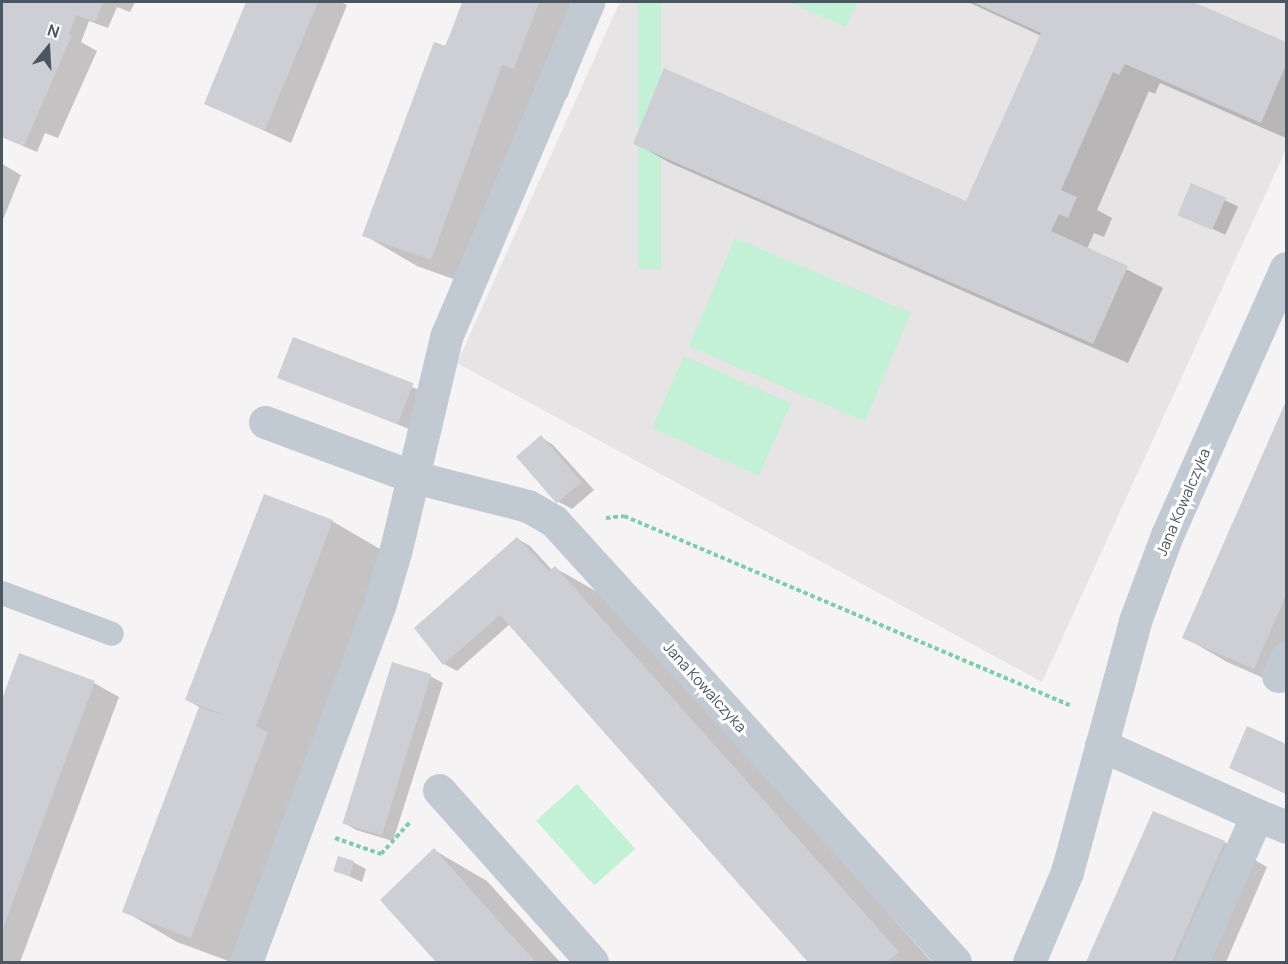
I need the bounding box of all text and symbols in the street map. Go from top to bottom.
north arrow [18,18,78,78]
text: N [45,19,62,43]
street label: Jana Kowalczyka [1152,446,1214,558]
street label: Jana Kowalczyka [660,638,750,736]

